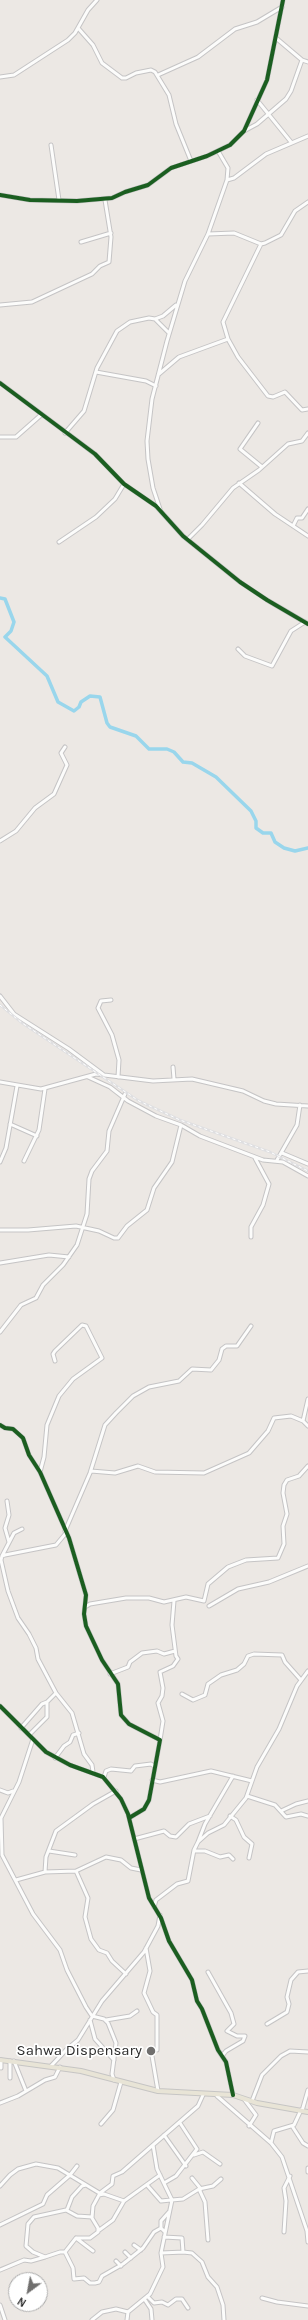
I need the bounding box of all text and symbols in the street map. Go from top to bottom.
place label: Sahwa Dispensary [17,2042,142,2060]
marker: Sahwa Dispensary [145,2045,157,2057]
north arrow [8,2272,48,2312]
text: N [15,2294,29,2309]

